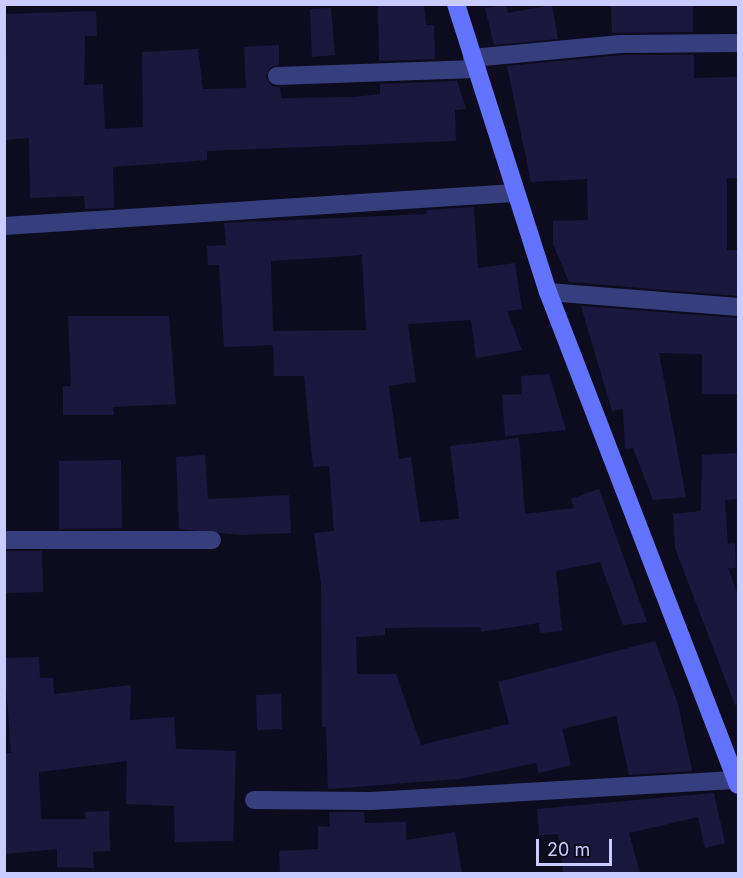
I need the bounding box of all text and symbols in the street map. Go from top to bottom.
scale bar [539,827,616,865]
text: 20 m [547,839,590,860]

